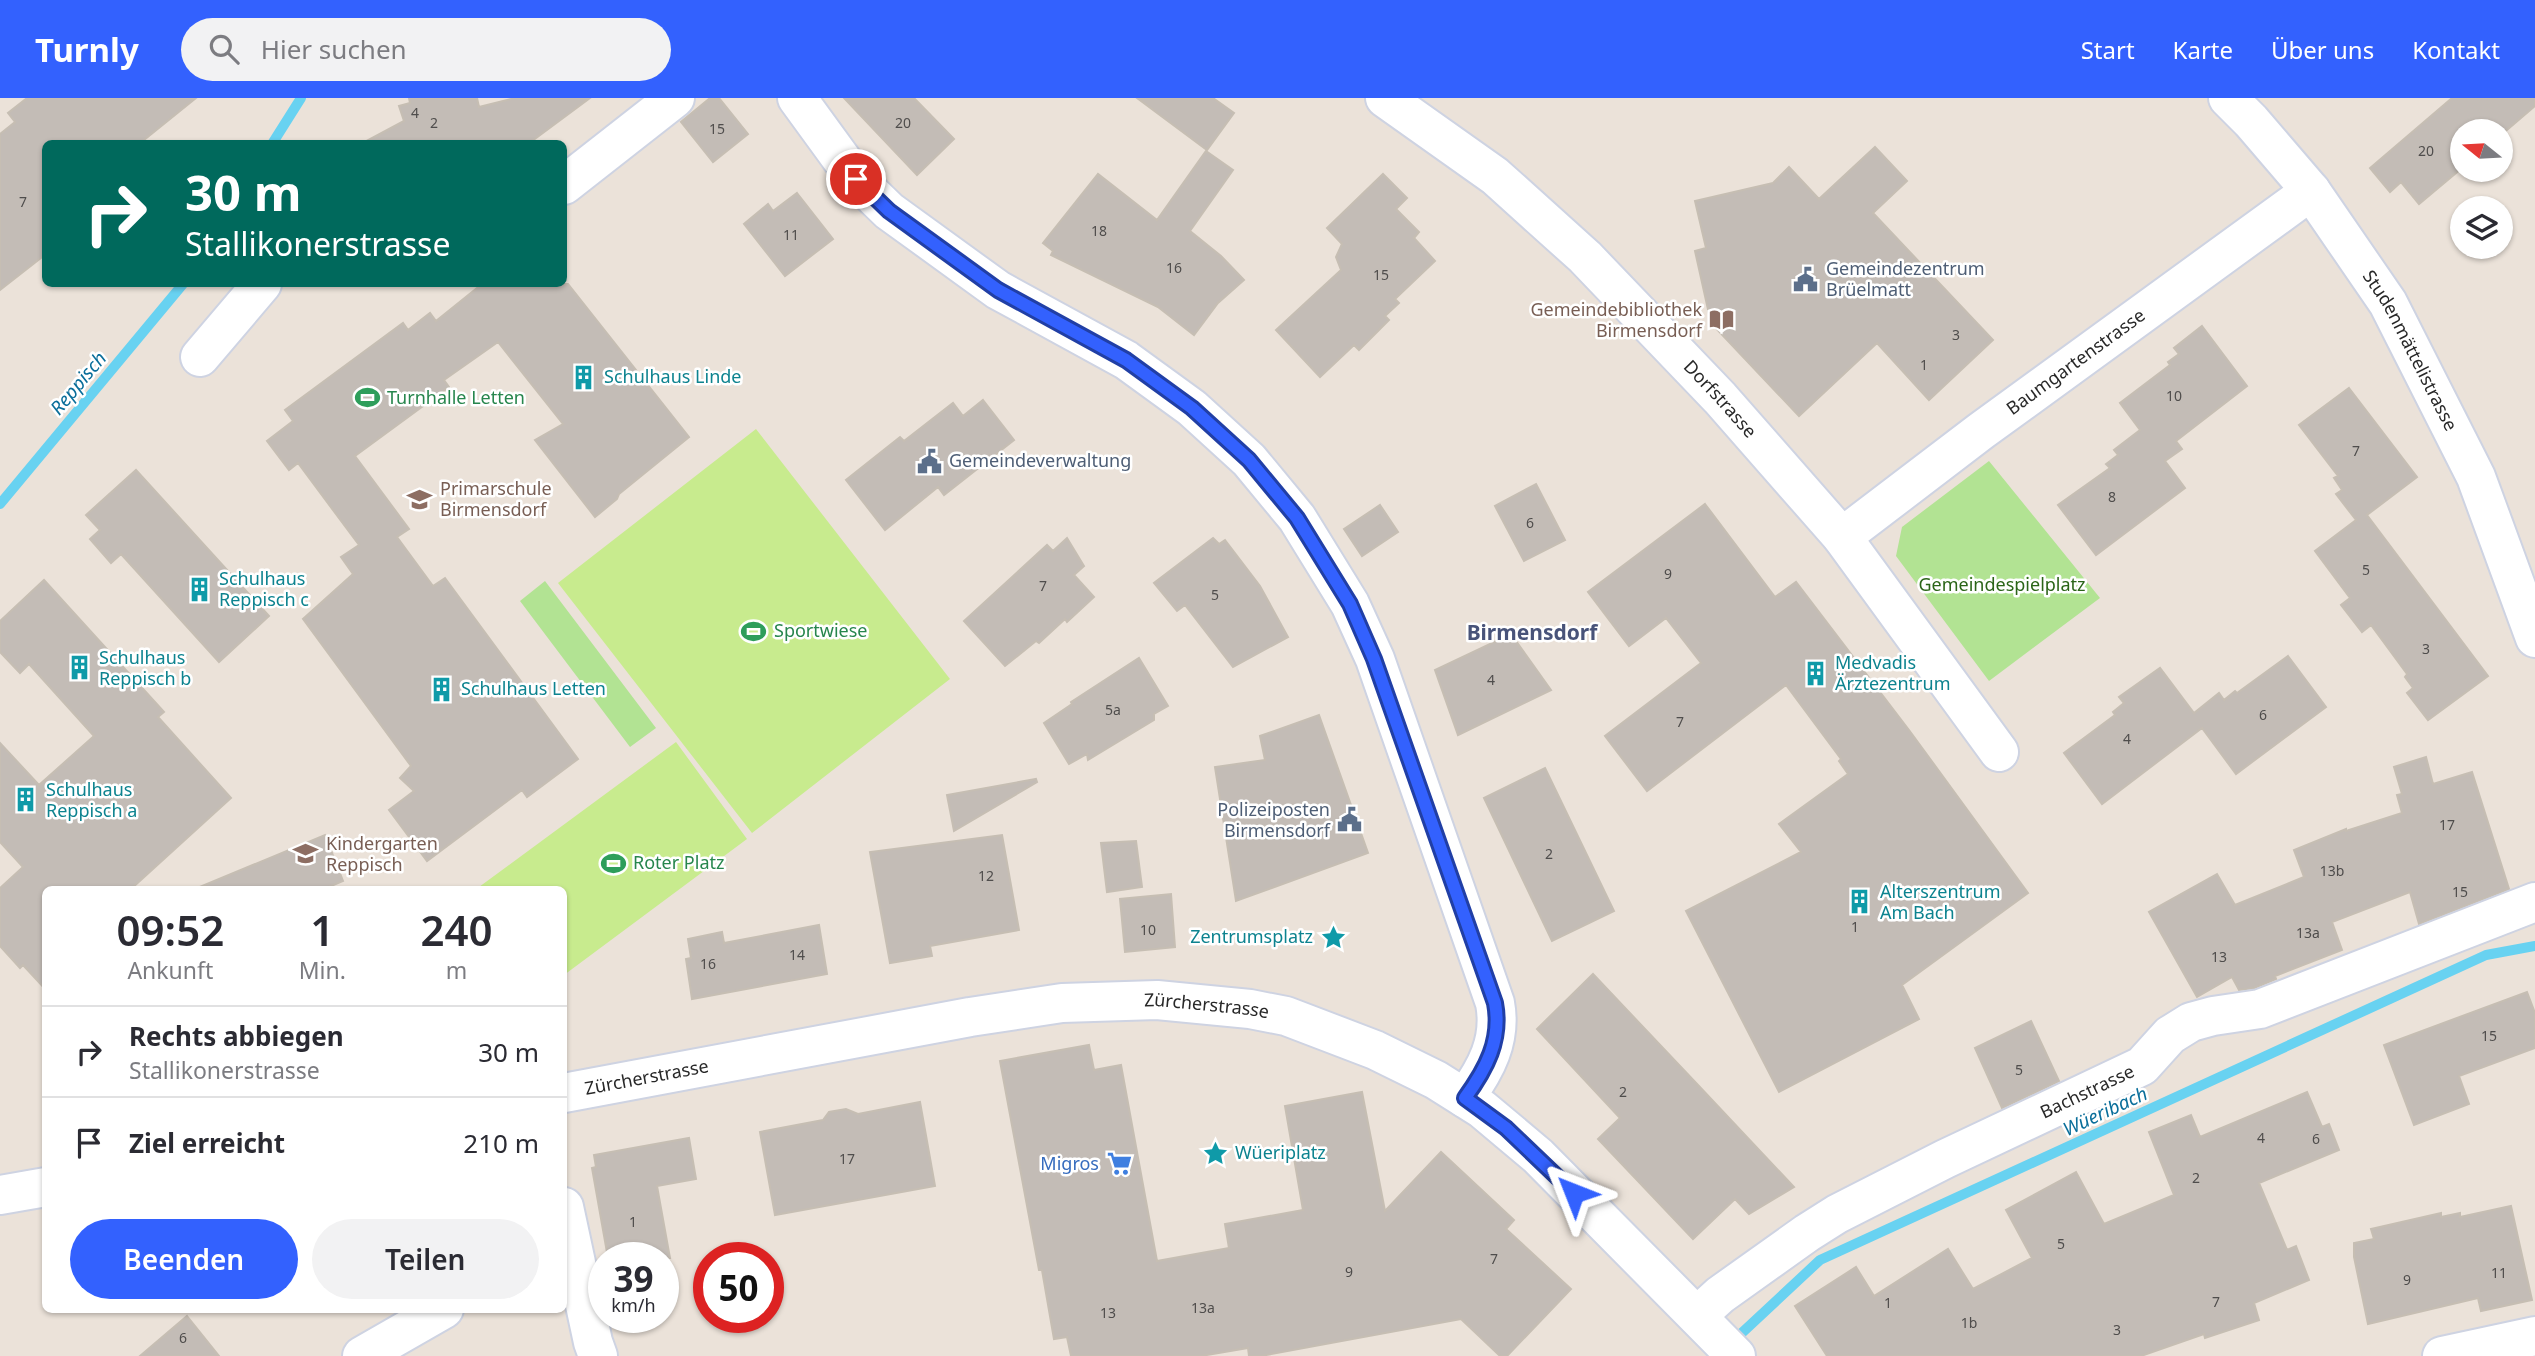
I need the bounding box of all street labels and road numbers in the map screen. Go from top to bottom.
street label: Studenmättelistrasse [2358,265,2464,435]
street label: Baumgartenstrasse [2001,303,2149,420]
street label: Dorfstrasse [1679,354,1762,443]
street label: Zürcherstrasse [1144,987,1271,1023]
street label: Zürcherstrasse [582,1053,710,1100]
street label: Bachstrasse [2036,1058,2138,1123]

